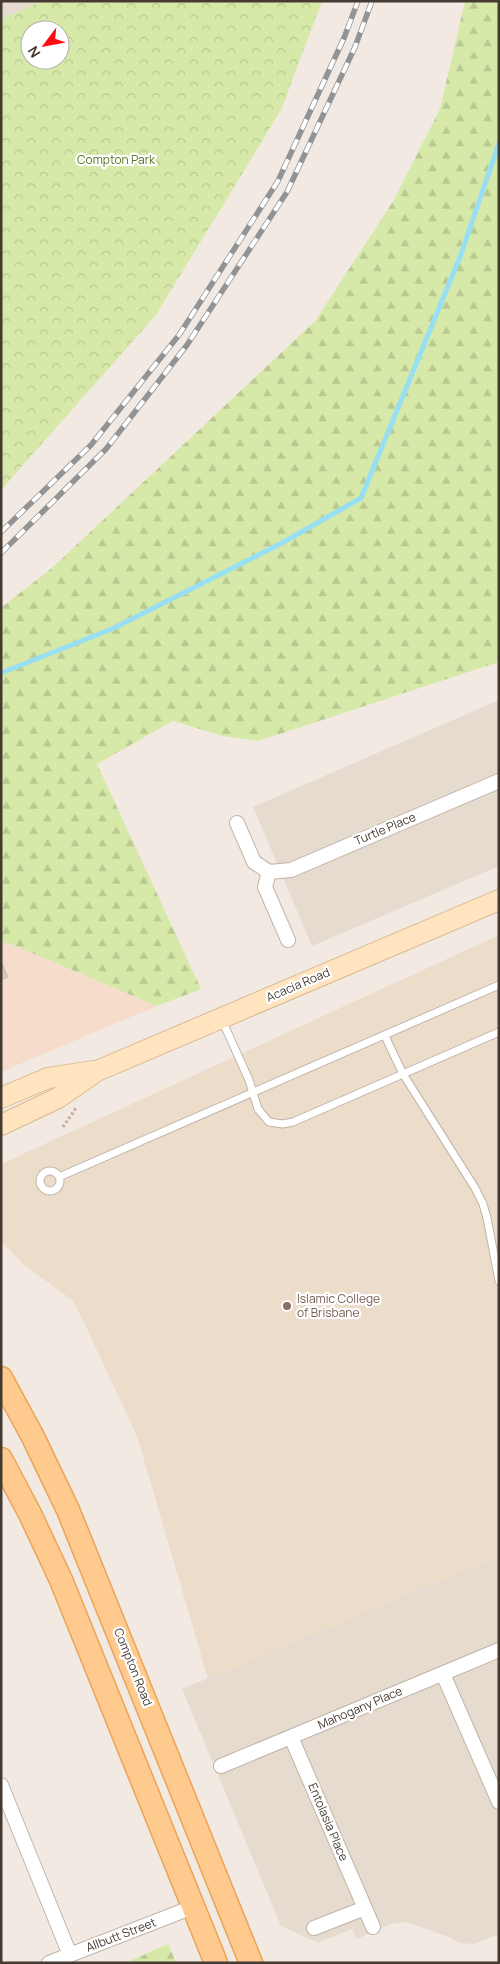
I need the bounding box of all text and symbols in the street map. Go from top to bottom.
north arrow [20,20,70,70]
text: N [23,43,44,61]
park label: Compton Park [77,151,156,168]
street label: Turtle Place [351,808,418,849]
street label: Acacia Road [263,964,332,1006]
place label: Islamic College of Brisbane [297,1290,380,1321]
marker: Islamic College of Brisbane [281,1300,293,1312]
street label: Compton Road [110,1625,157,1708]
street label: Mahogany Place [315,1682,405,1733]
street label: Entolasia Place [304,1780,353,1864]
street label: Allbutt Street [83,1913,159,1956]

